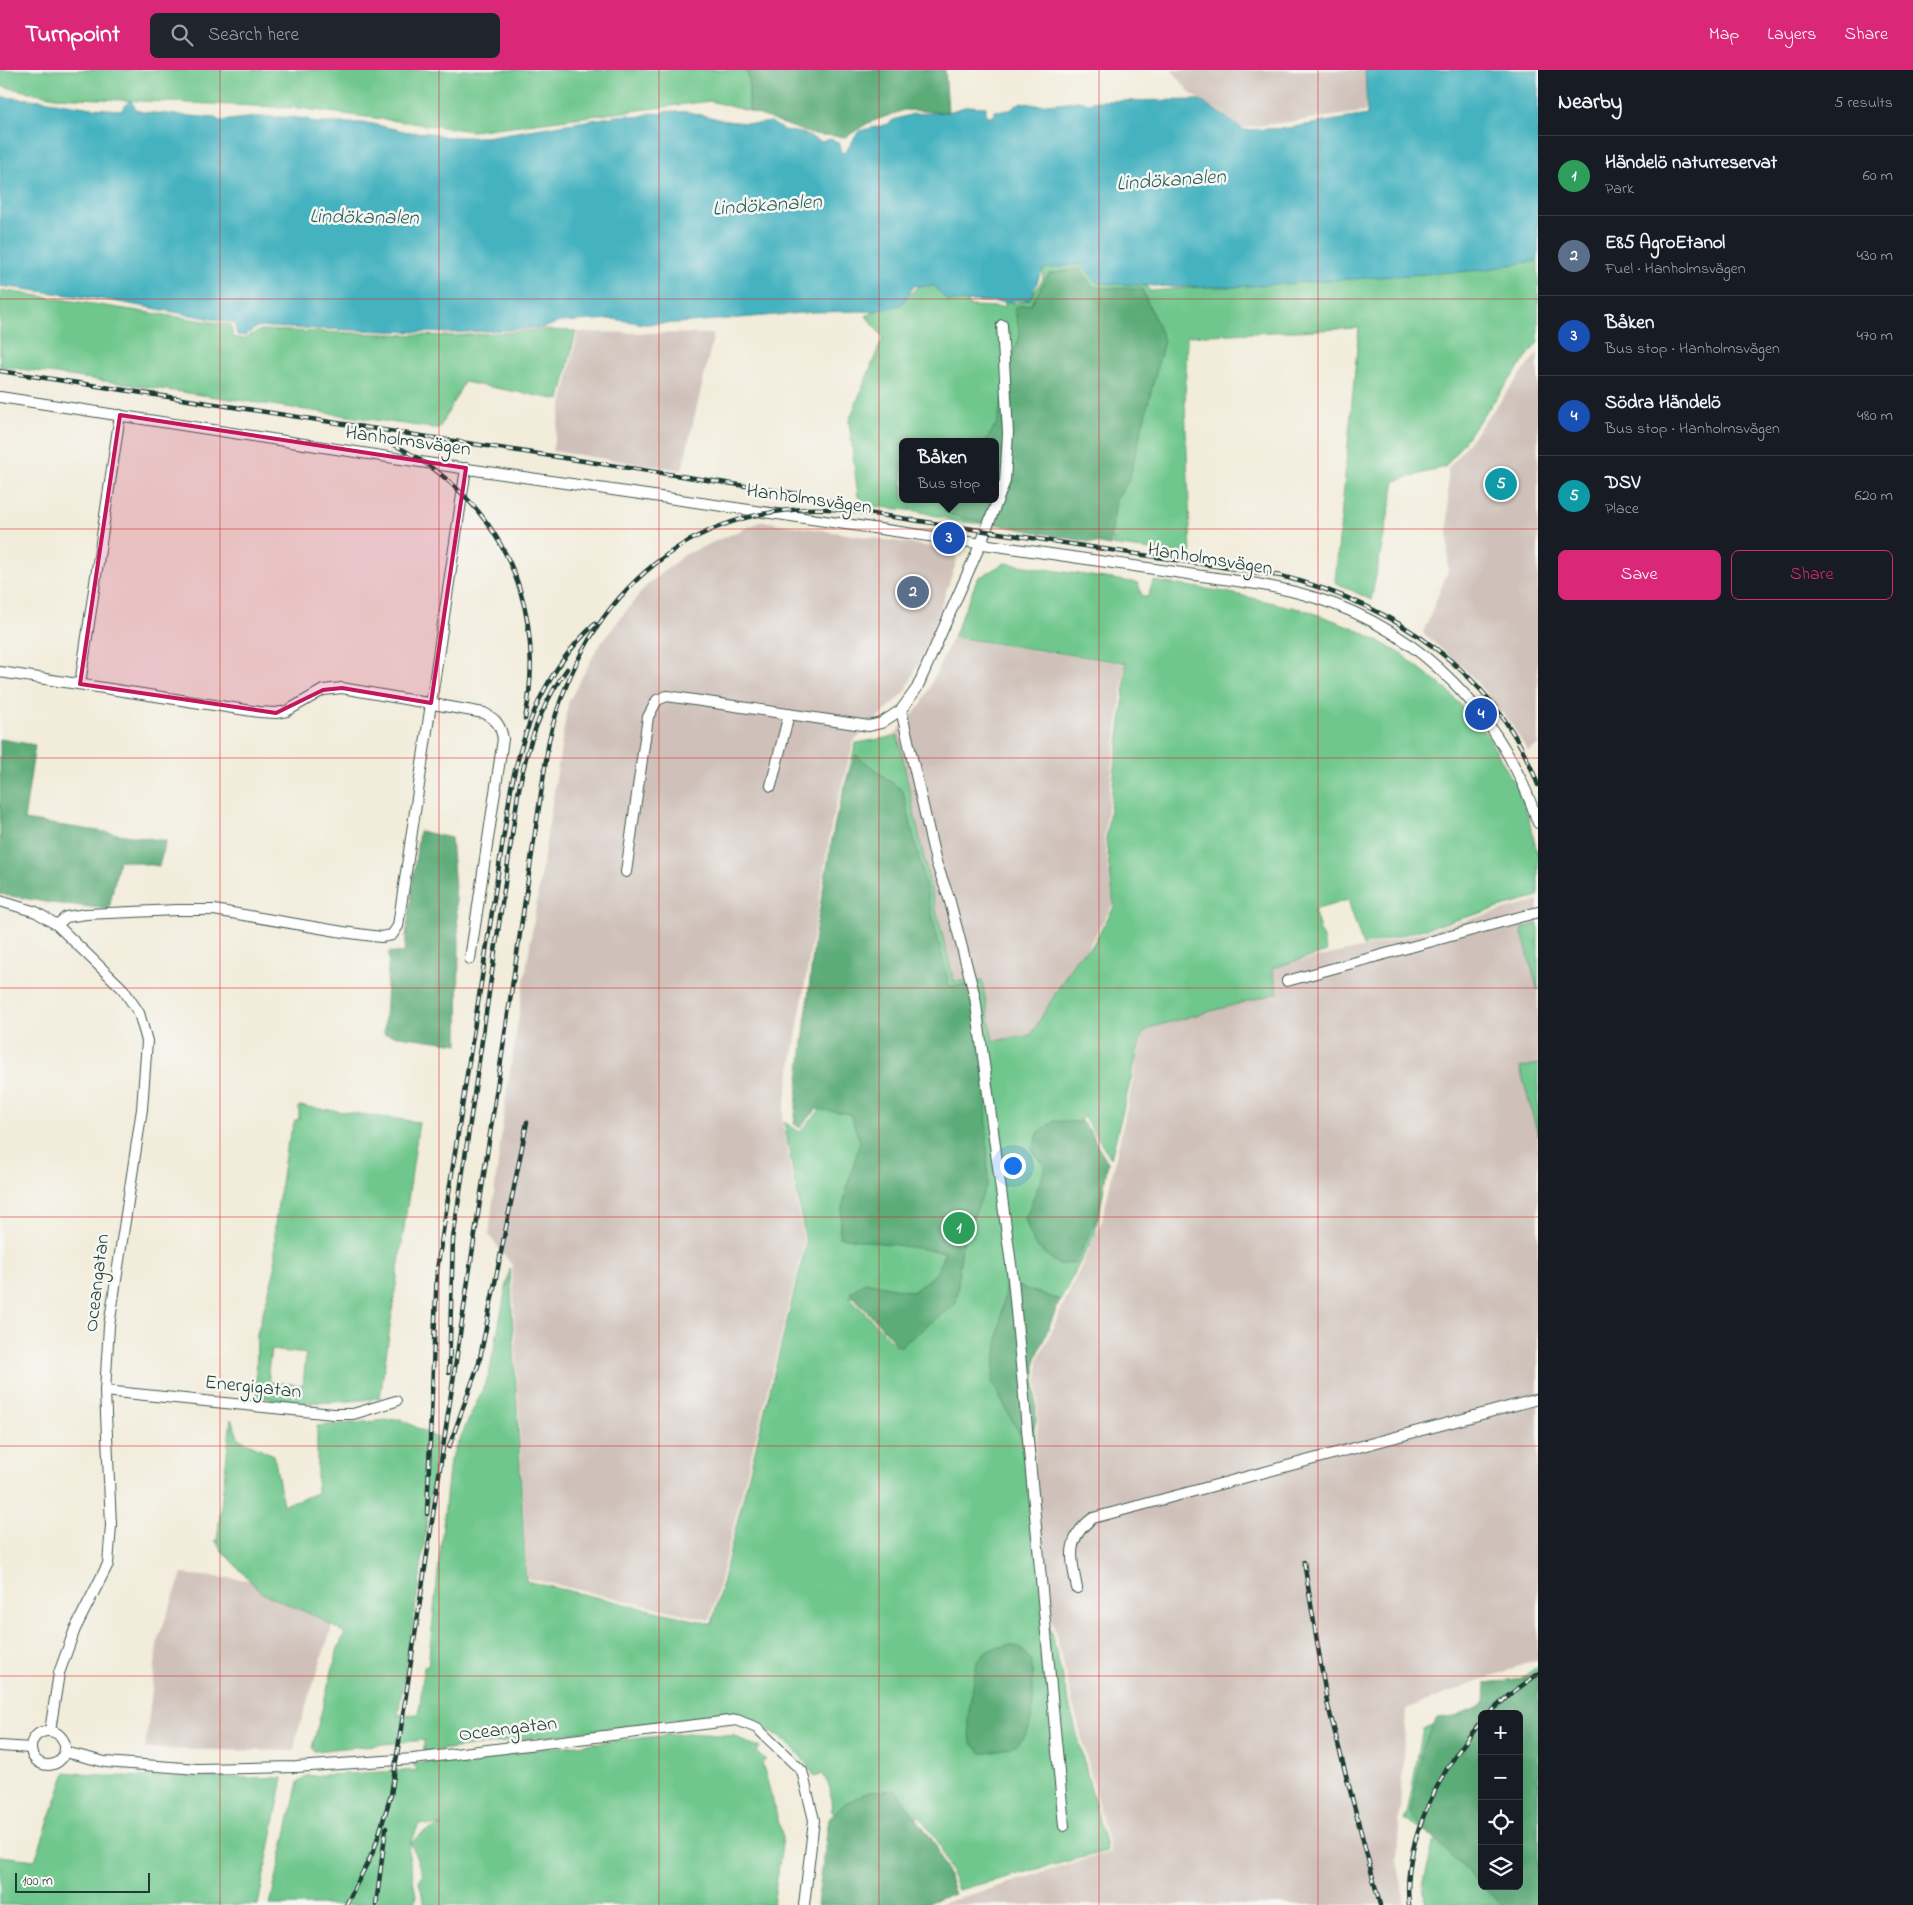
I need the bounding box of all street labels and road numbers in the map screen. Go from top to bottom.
street label: Hanholmsvägen [343,419,473,466]
street label: Hanholmsvägen [744,477,874,524]
street label: Hanholmsvägen [1145,536,1275,585]
street label: Oceangatan [78,1232,119,1334]
street label: Energigatan [203,1369,303,1408]
street label: Oceangatan [457,1710,559,1751]

